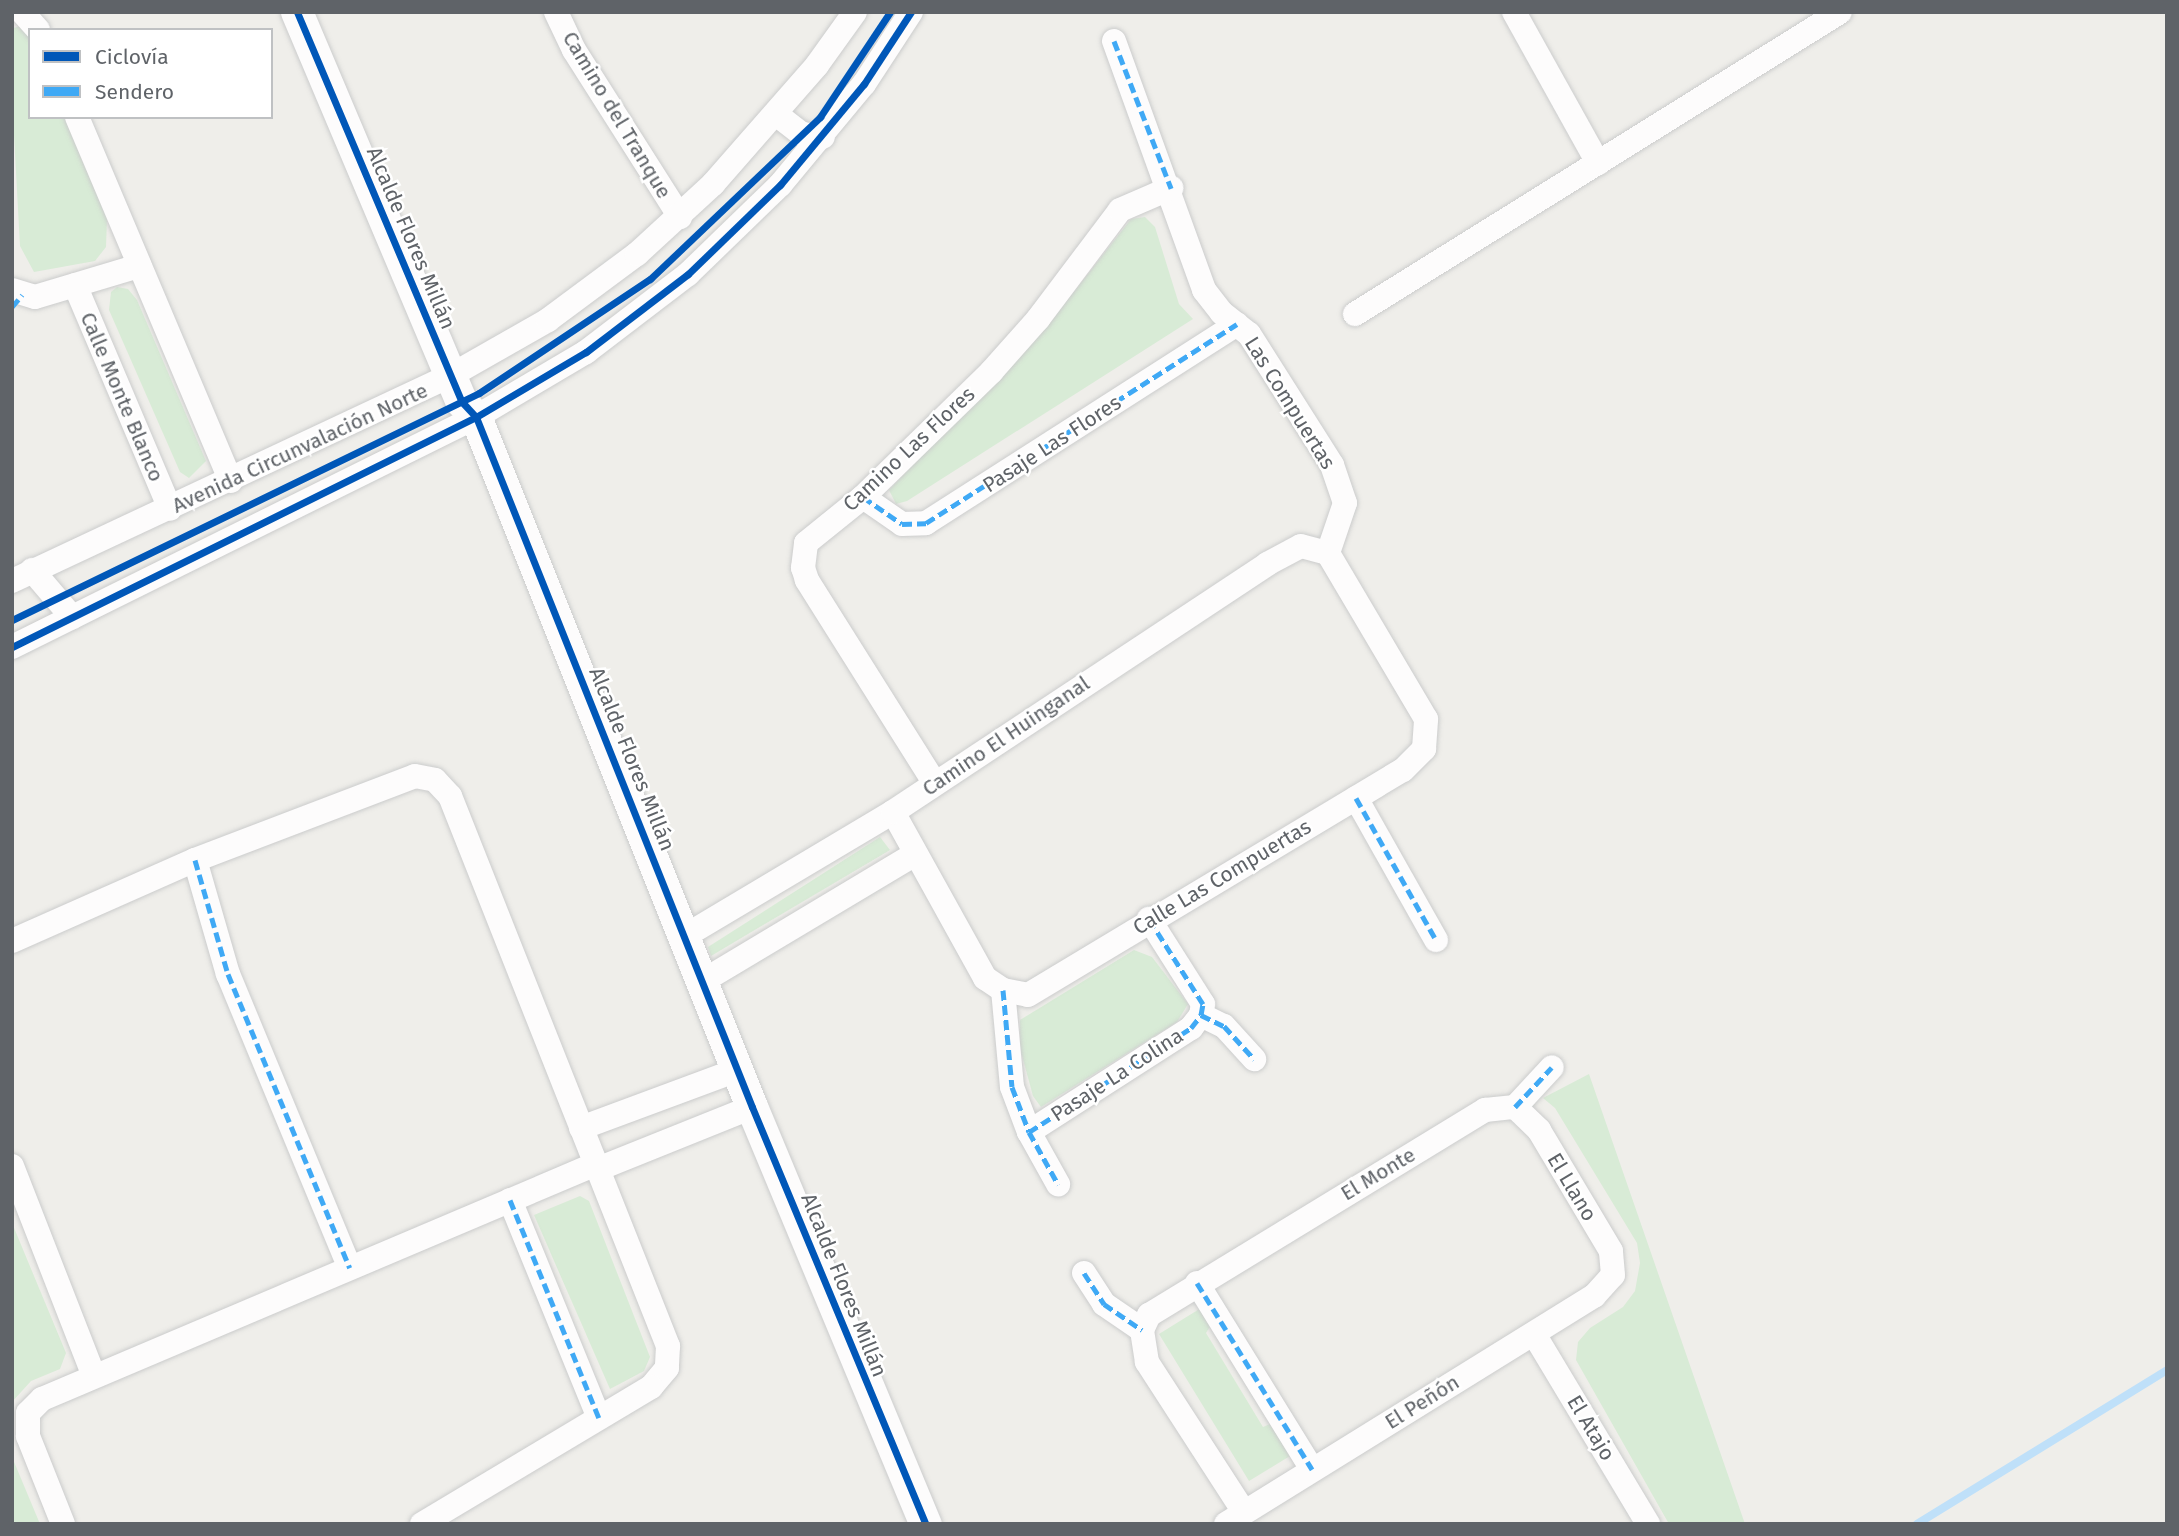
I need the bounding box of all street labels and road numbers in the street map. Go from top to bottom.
street label: Camino del Tranque [557,27,677,203]
street label: Alcalde Flores Millán [361,143,461,333]
street label: Calle Monte Blanco [75,309,169,485]
street label: Las Compuertas [1239,332,1341,474]
street label: Avenida Circunvalación Norte [168,378,432,518]
street label: Camino Las Flores [838,381,980,517]
street label: Pasaje Las Flores [978,390,1126,498]
street label: Alcalde Flores Millán [584,664,680,854]
street label: Camino El Huinganal [918,671,1094,801]
street label: Calle Las Compuertas [1128,814,1316,940]
street label: Pasaje La Colina [1046,1023,1188,1127]
street label: El Monte [1336,1142,1420,1206]
street label: El Llano [1542,1148,1602,1226]
street label: Alcalde Flores Millán [796,1190,892,1380]
street label: El Peñón [1380,1369,1464,1435]
street label: El Atajo [1562,1391,1620,1465]

